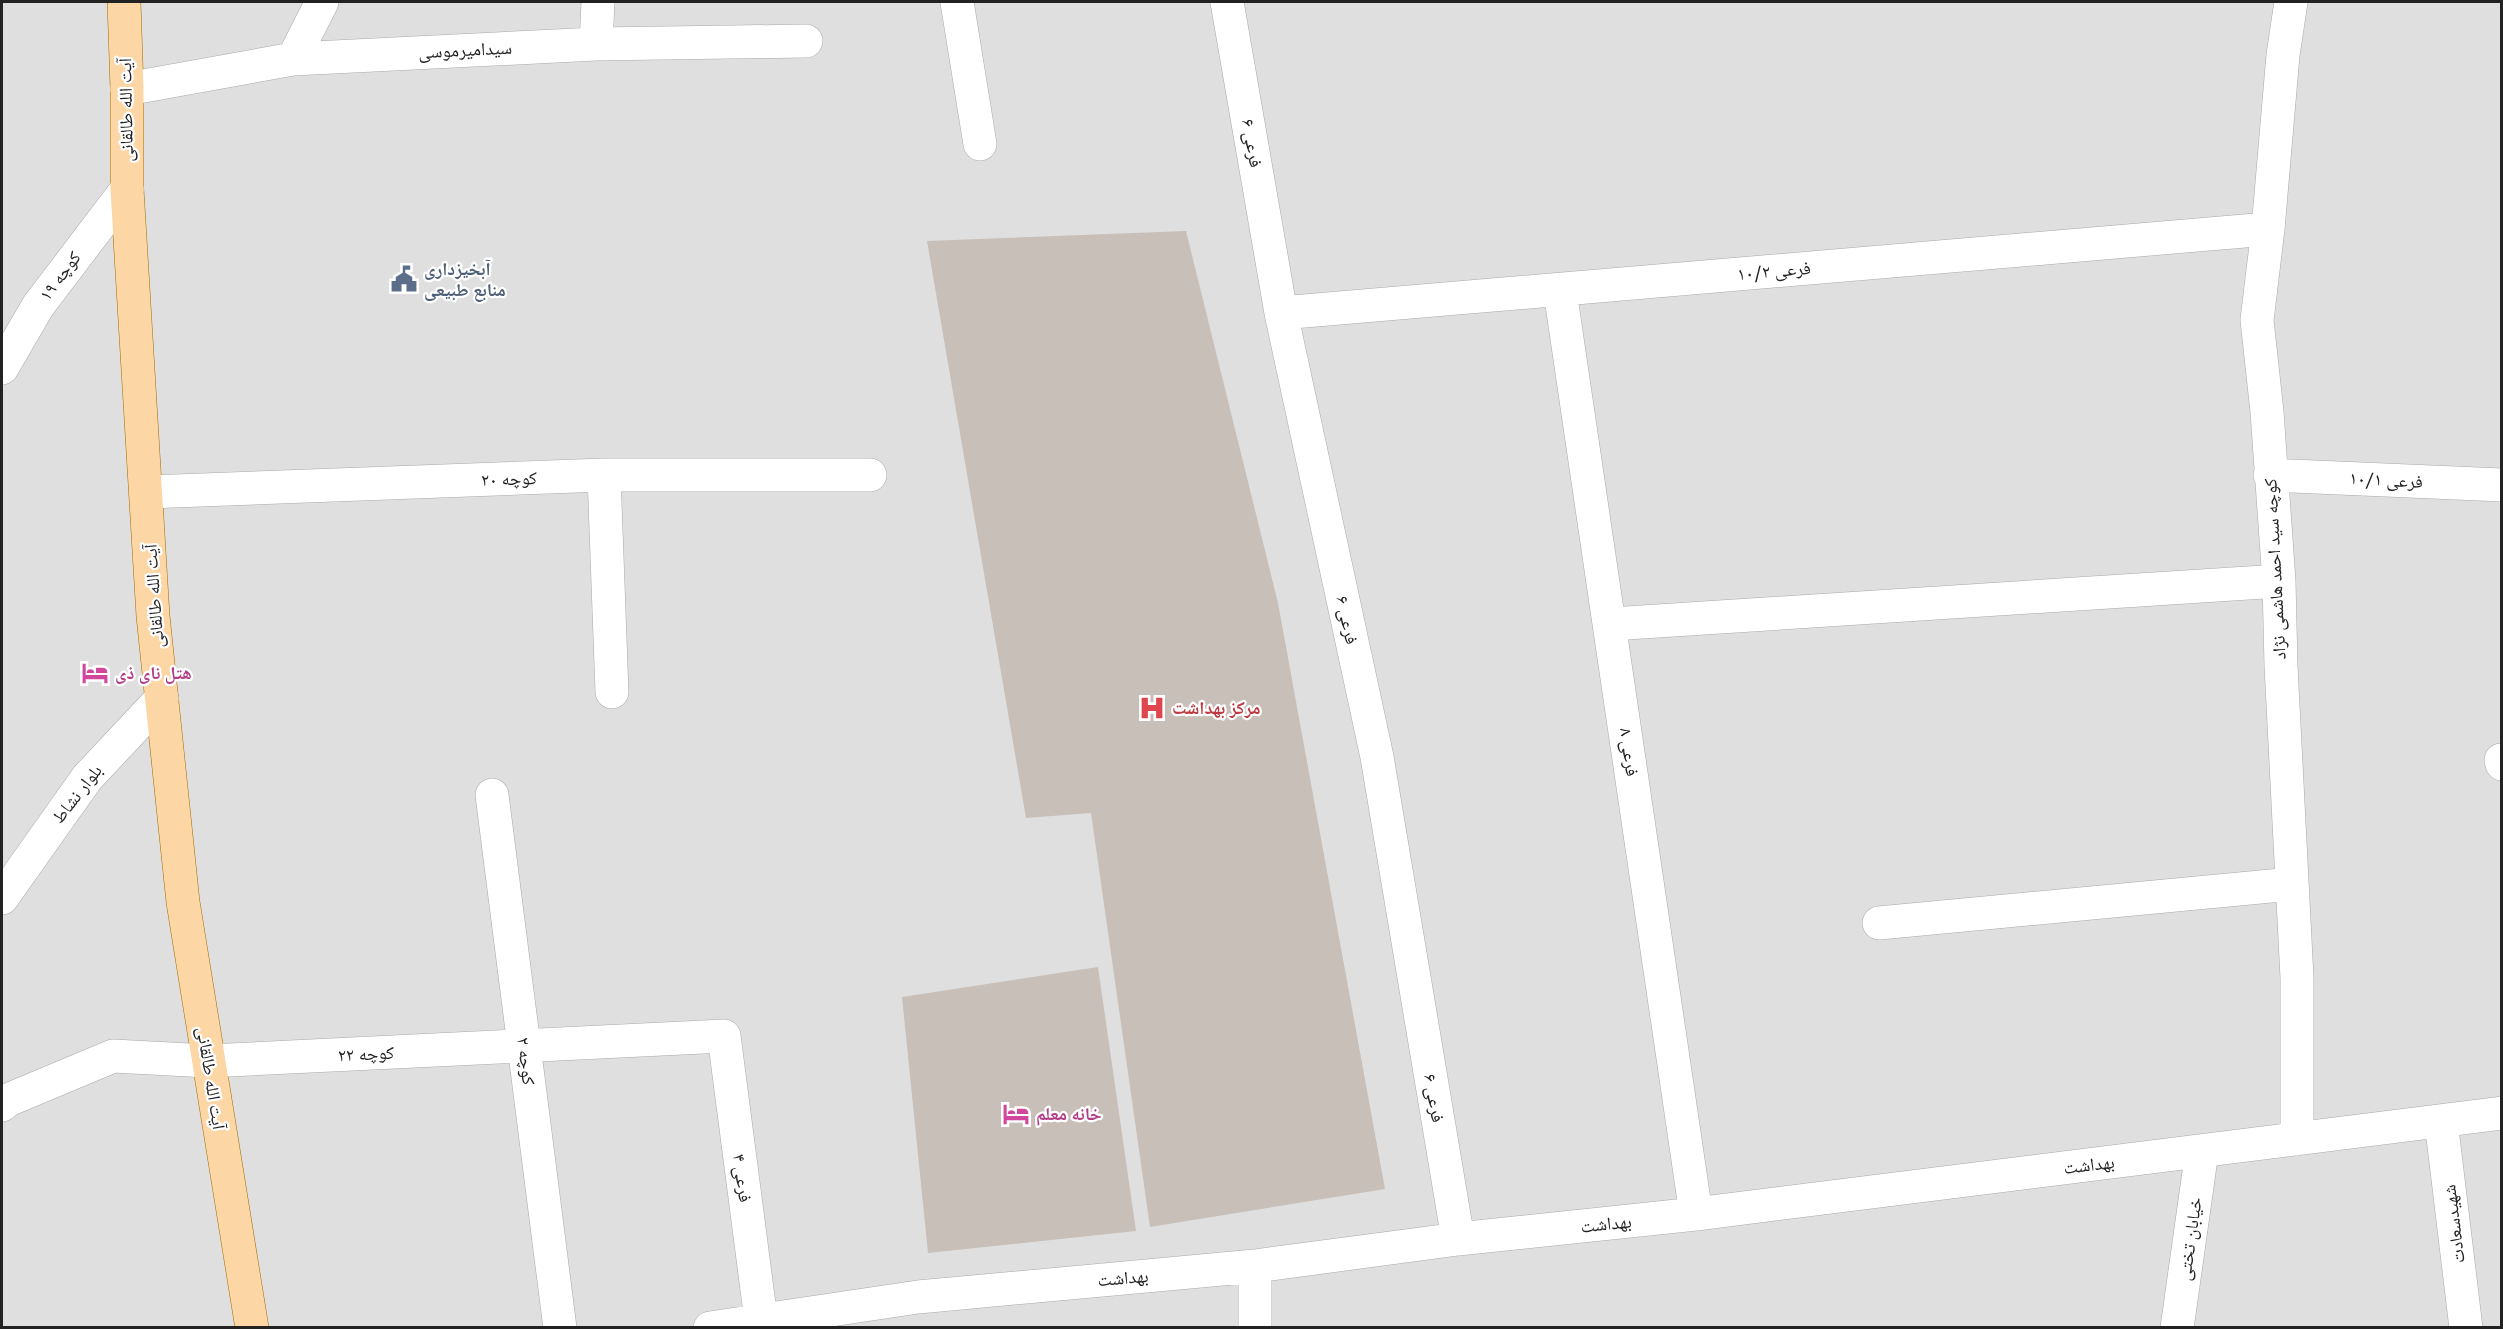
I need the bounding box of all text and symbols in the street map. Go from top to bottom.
street label: سیدامیرموسی [417,36,512,63]
street label: آیت الله طالقانی [113,57,138,162]
street label: فرعی ۶ [1237,117,1268,169]
street label: کوچه ۱۹ [34,246,86,305]
street label: فرعی ۱۰/۲ [1736,256,1812,285]
place label: آبخیزداری منابع طبیعی [424,257,506,302]
public building icon: آبخیزداری منابع طبیعی [389,264,419,294]
street label: کوچه ۲۰ [481,466,538,491]
street label: فرعی ۱۰/۱ [2349,466,2423,493]
street label: کوچه سید احمد هاشمی نژاد [2258,477,2291,660]
street label: آیت الله طالقانی [138,543,169,649]
street label: فرعی ۶ [1331,594,1364,646]
hotel icon: هتل نای ذی [80,658,110,688]
place label: هتل نای ذی [115,661,192,684]
hospital icon: مرکز بهداشت [1137,693,1167,723]
place label: مرکز بهداشت [1172,696,1260,719]
street label: فرعی ۸ [1615,726,1644,778]
street label: بلوار نشاط [46,759,107,828]
street label: آیت الله طالقانی [192,1025,231,1131]
street label: کوچه ۲ [512,1036,541,1087]
street label: کوچه ۲۲ [337,1041,395,1066]
street label: فرعی ۶ [1419,1072,1450,1124]
hotel icon: خانه معلم [1001,1099,1031,1129]
place label: خانه معلم [1036,1102,1102,1126]
street label: بهداشت [2062,1150,2116,1179]
street label: فرعی ۴ [728,1152,757,1204]
street label: شهیدسعادت [2437,1184,2469,1265]
street label: خیابان تختی [2172,1196,2207,1282]
street label: بهداشت [1579,1209,1633,1237]
street label: بهداشت [1096,1264,1149,1291]

